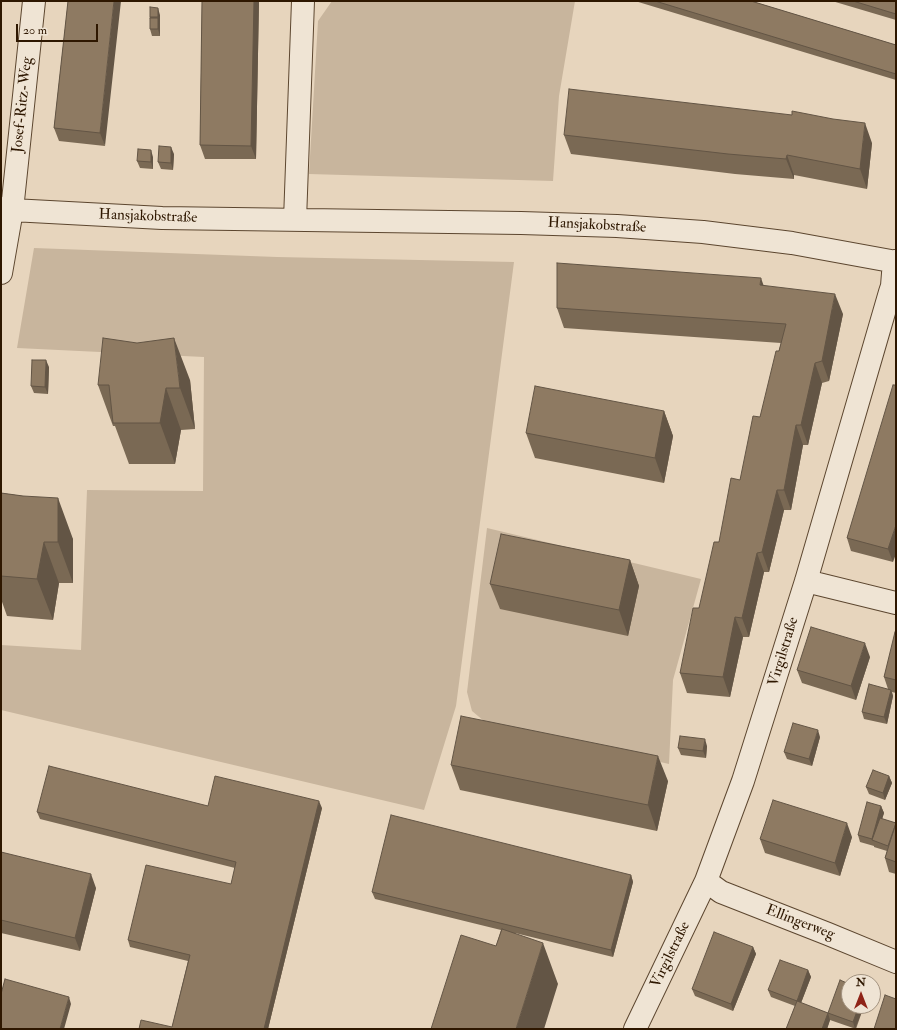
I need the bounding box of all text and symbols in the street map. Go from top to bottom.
scale bar [18,16,100,42]
text: 20 m [23,23,47,38]
street label: Josef-Ritz-Weg [9,56,37,154]
street label: Hansjakobstraße [98,206,198,228]
street label: Hansjakobstraße [547,214,647,238]
street label: Virgilstraße [765,615,803,689]
street label: Ellingerweg [763,902,837,944]
street label: Virgilstraße [647,919,695,991]
north arrow [841,974,881,1014]
text: N [856,976,866,989]

